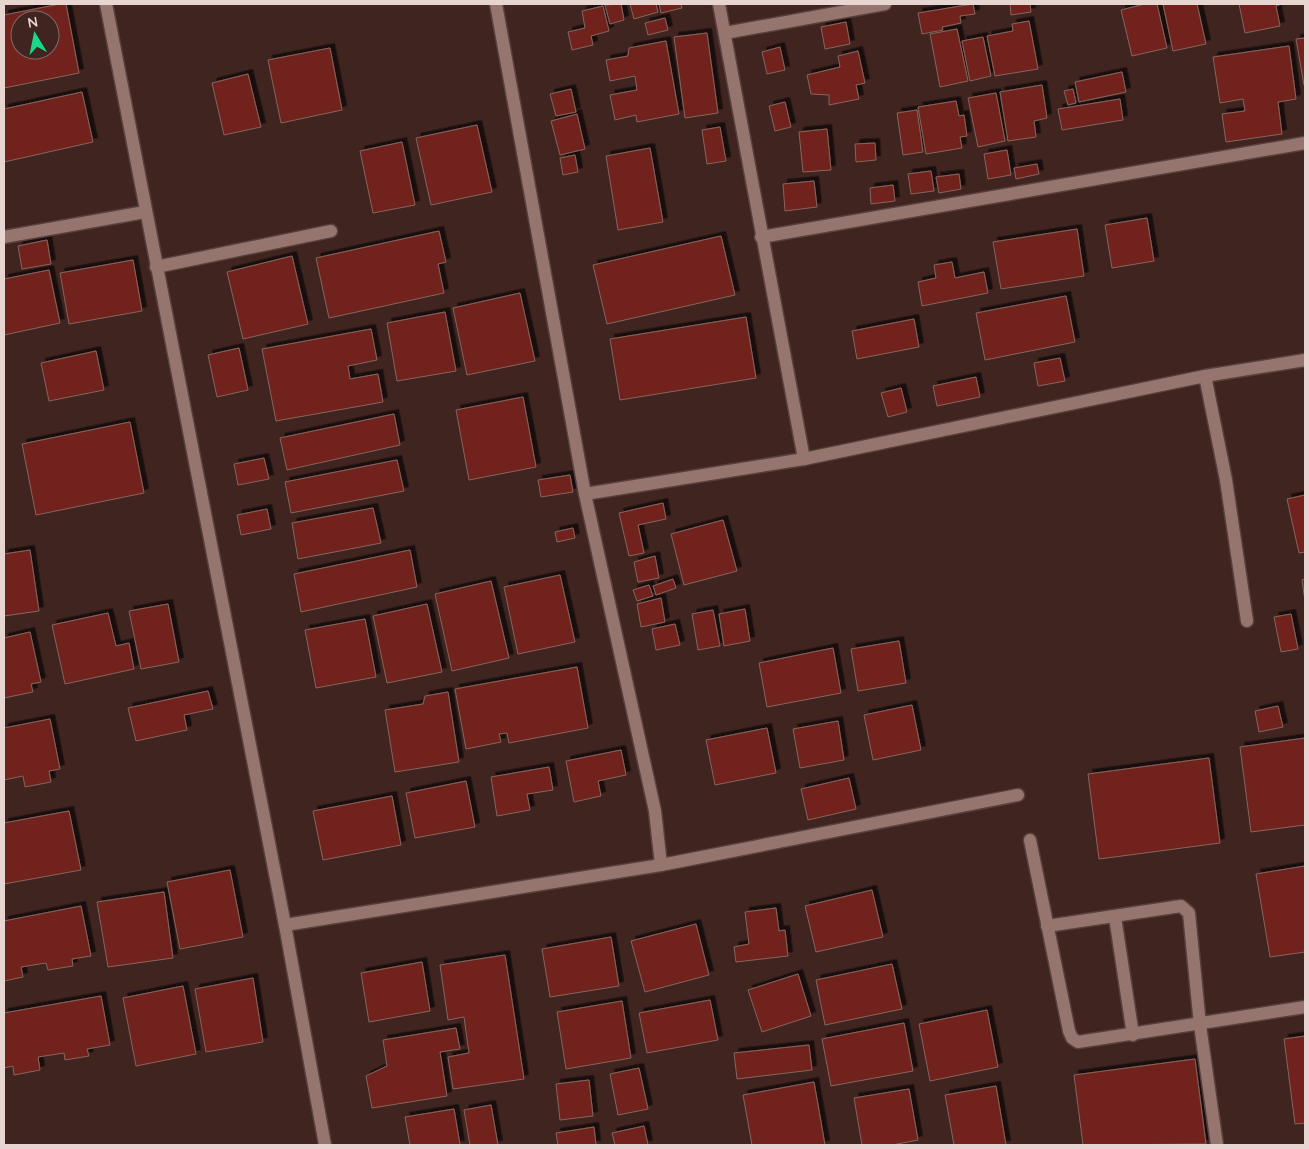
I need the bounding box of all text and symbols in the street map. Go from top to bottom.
north arrow [10,10,60,60]
text: N [26,12,39,32]

